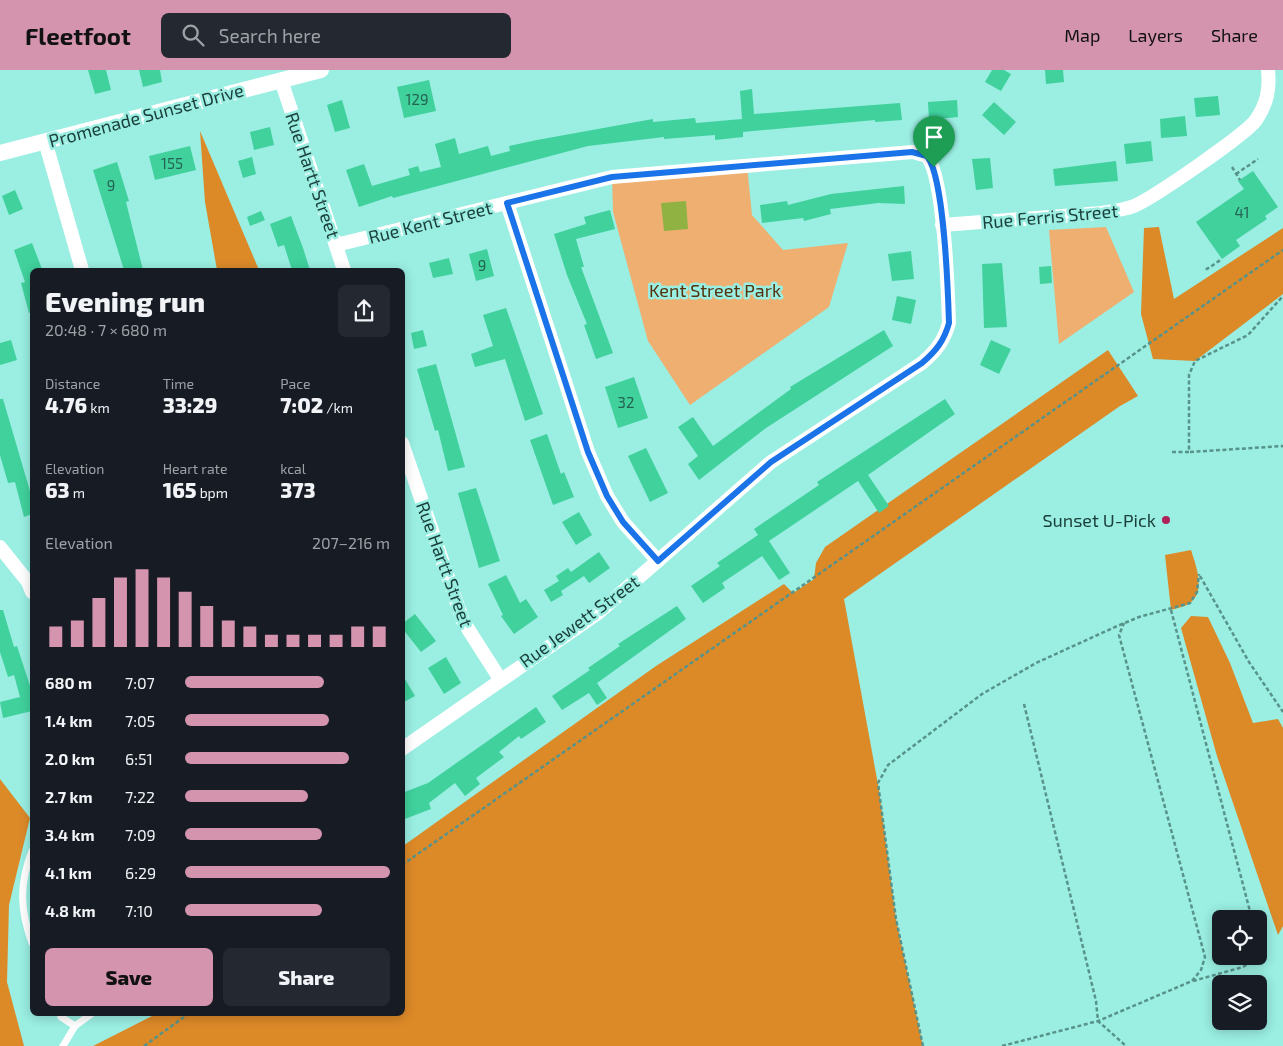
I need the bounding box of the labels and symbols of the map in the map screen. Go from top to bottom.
street label: Promenade Sunset Drive [46,78,246,152]
house number: 129 [406,90,428,108]
street label: Rue Hartt Street [281,109,345,241]
pin [913,116,955,167]
house number: 155 [161,154,183,172]
house number: 9 [107,176,115,194]
street label: Rue Kent Street [366,196,494,248]
street label: Rue Ferris Street [981,199,1119,233]
house number: 41 [1234,203,1250,221]
house number: 9 [478,256,486,274]
park label: Kent Street Park [649,279,781,301]
house number: 32 [618,393,634,411]
street label: Rue Hartt Street [412,498,478,630]
place label: Sunset U-Pick [1042,509,1156,531]
marker: Sunset U-Pick [1160,514,1172,526]
street label: Rue Jewett Street [515,570,643,672]

